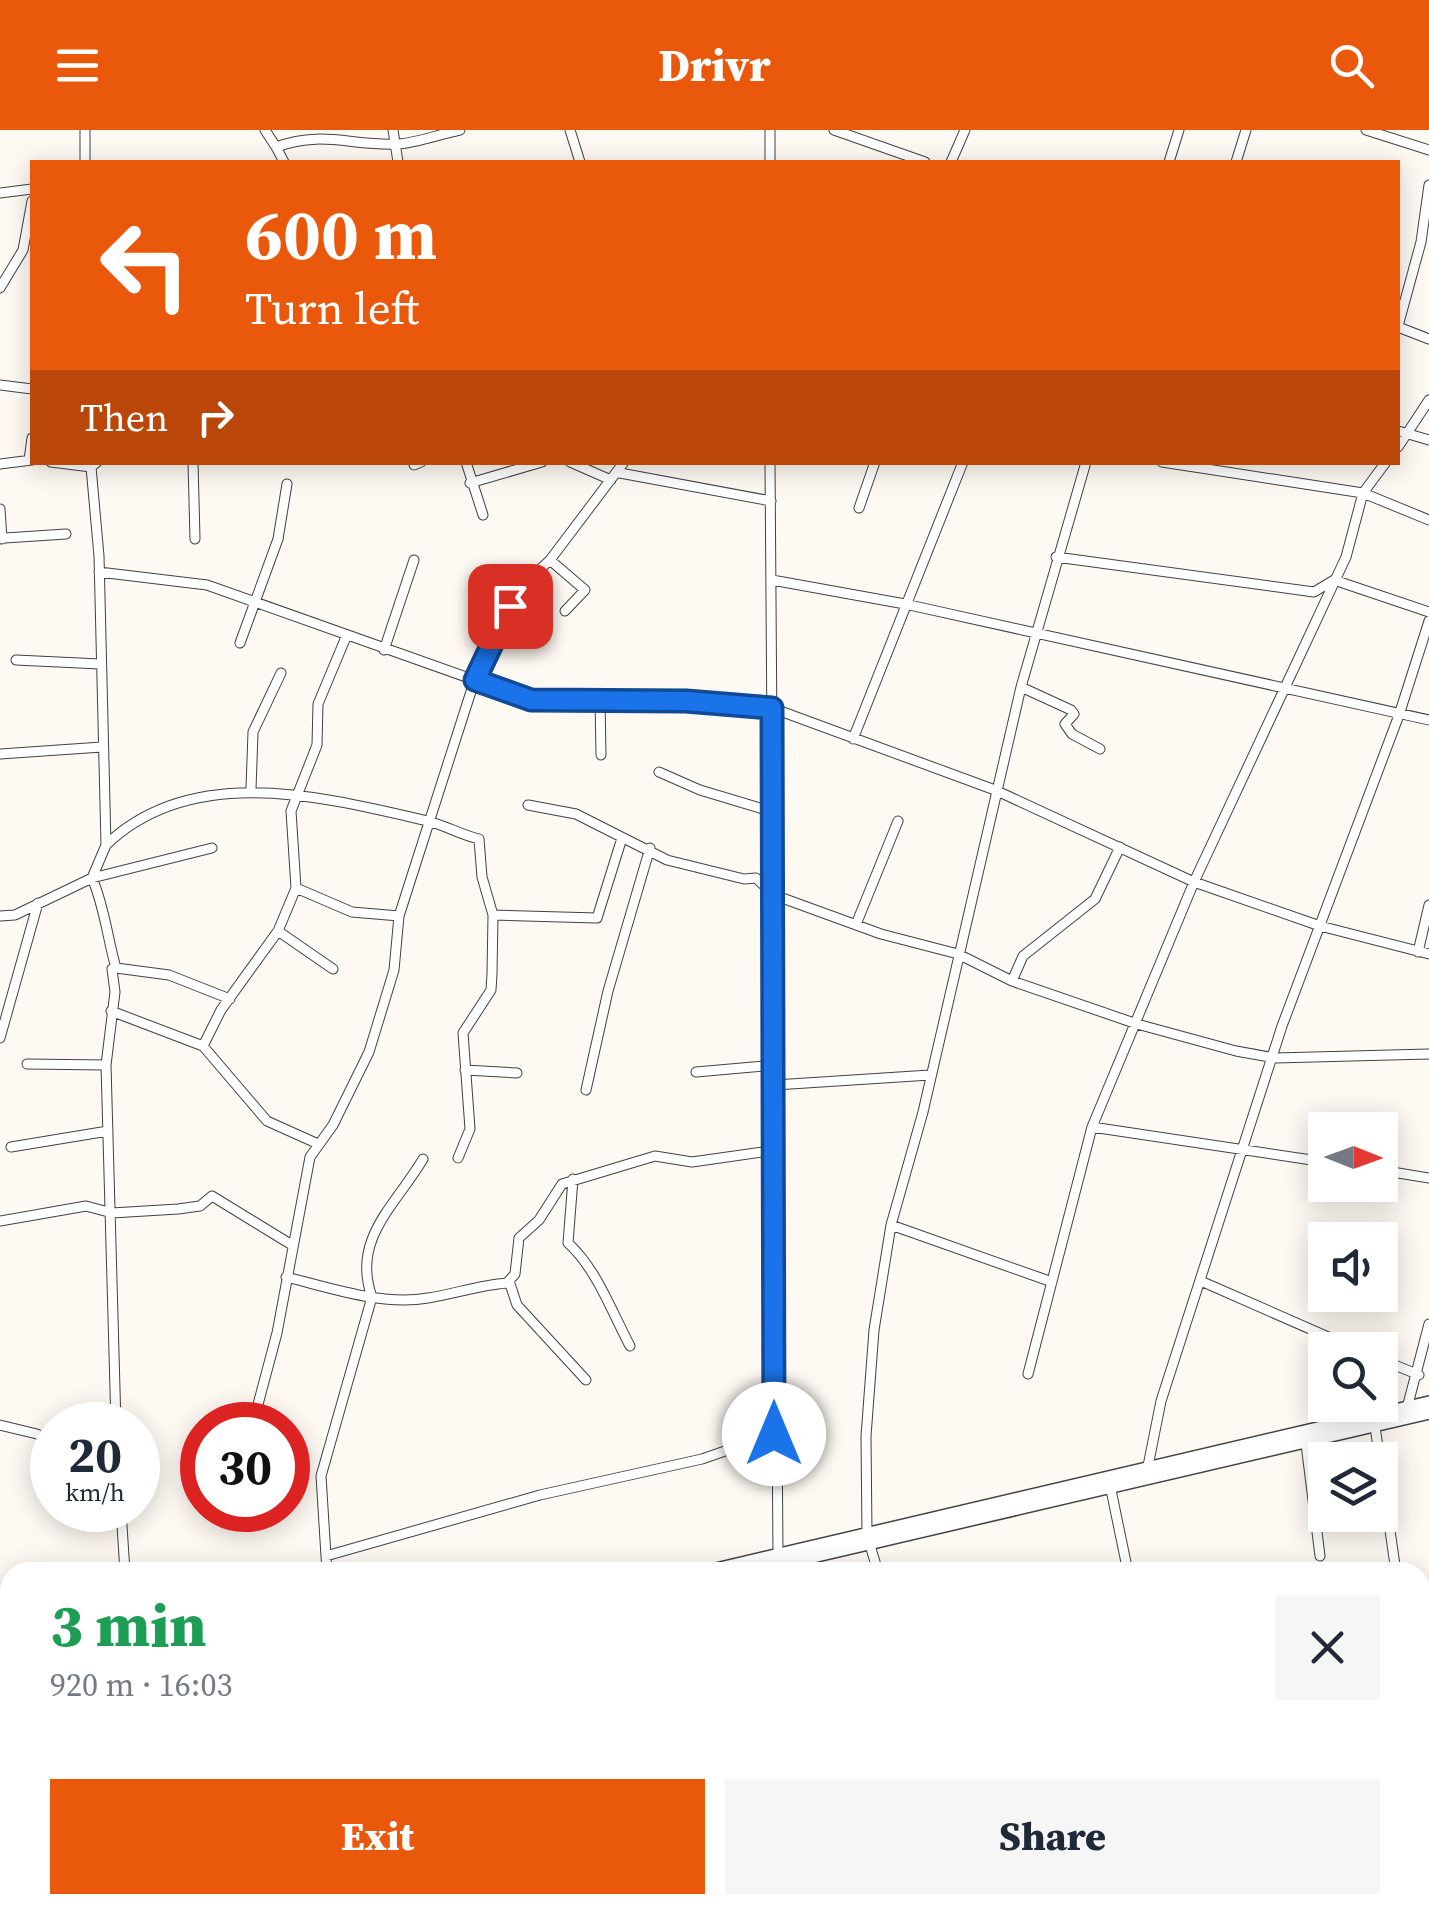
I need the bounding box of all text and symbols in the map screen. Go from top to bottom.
text: Drivr [658,34,771,96]
icon: menu [50,38,105,93]
icon: search [1324,38,1379,93]
text: 600 m [245,186,437,282]
icon: left [80,200,210,330]
text: Turn left [245,277,419,339]
icon: right [188,390,243,445]
text: Then [80,392,168,444]
pin [468,564,553,649]
icon: arrive [483,579,538,634]
north arrow [1308,1112,1398,1202]
map controls [1308,1112,1398,1532]
button: sound [1308,1222,1398,1312]
button: search [1308,1332,1398,1422]
position arrow [722,1382,826,1486]
speed limit sign: 30 [180,1402,310,1532]
text: 20 [68,1420,122,1489]
button: layers [1308,1442,1398,1532]
text: km/h [65,1475,125,1509]
text: 3 min [50,1584,206,1666]
button: close [1275,1595,1380,1700]
text: 920 m · 16:03 [50,1663,232,1707]
button: Exit [50,1779,705,1894]
button: Share [725,1779,1380,1894]

